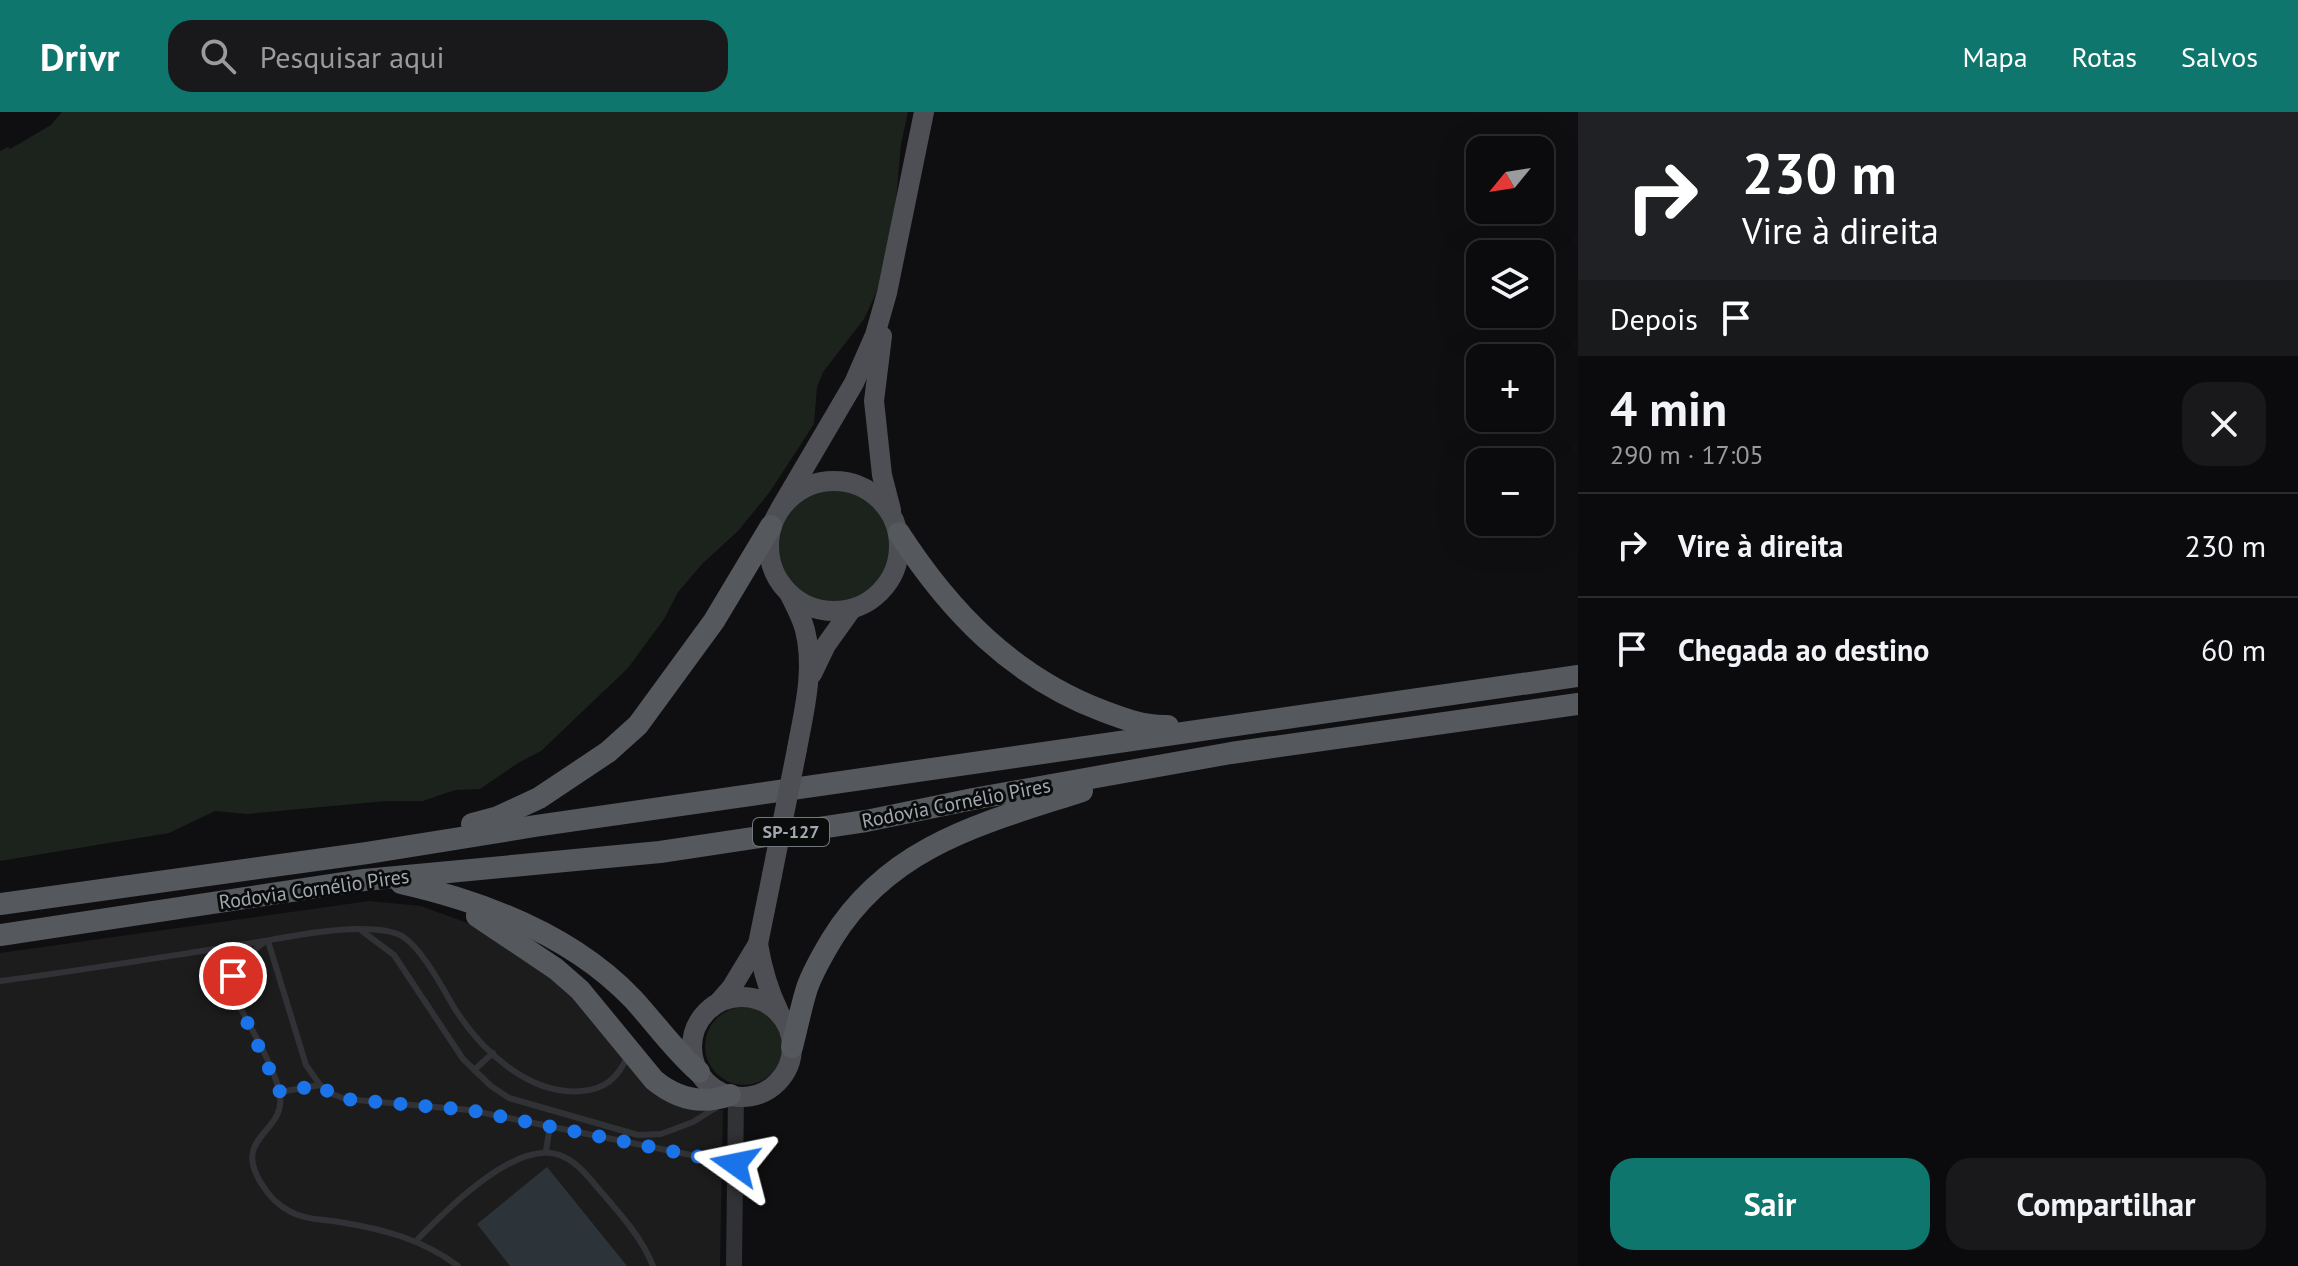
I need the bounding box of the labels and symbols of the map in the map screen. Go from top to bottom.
north arrow [1466,136,1554,224]
street label: Rodovia Cornélio Pires [859,772,1053,834]
road number: SP-127 [753,818,829,846]
street label: Rodovia Cornélio Pires [217,863,411,915]
pin [199,942,267,1010]
position arrow [693,1122,777,1206]

